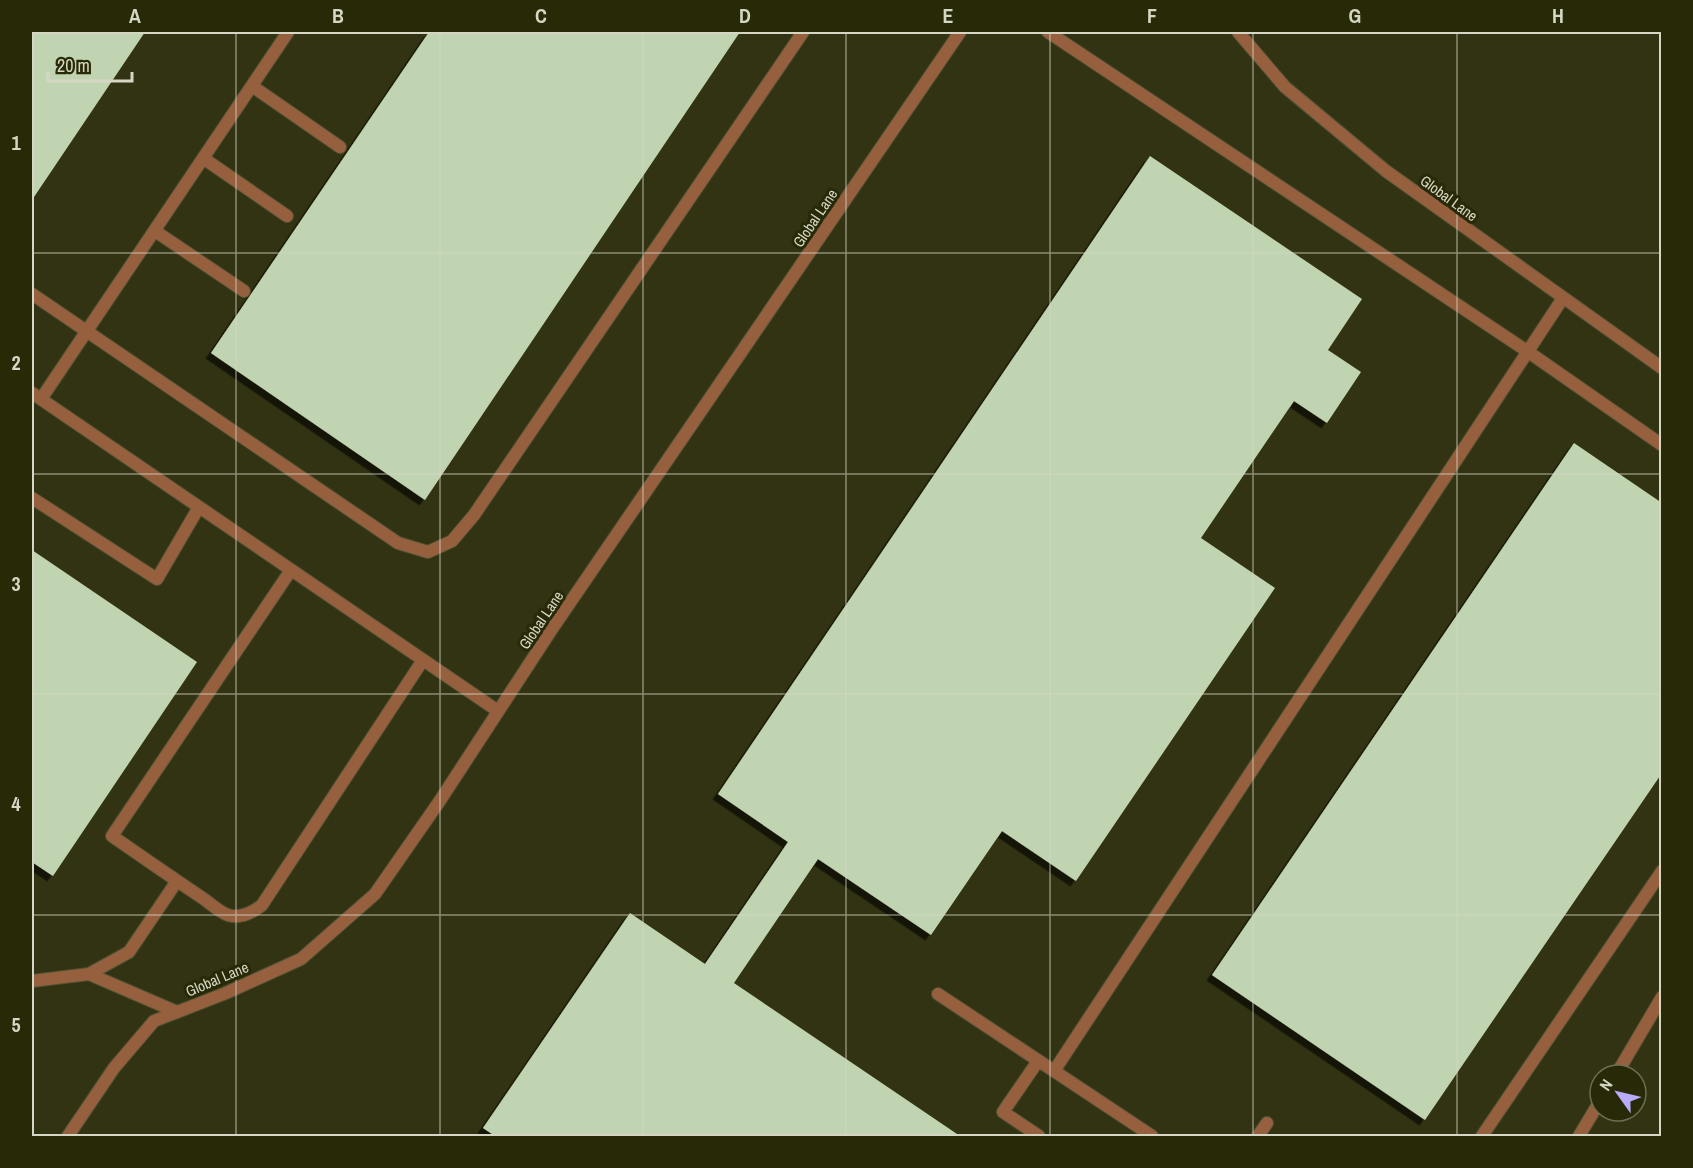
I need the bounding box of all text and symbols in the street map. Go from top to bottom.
text: A [129,2,141,29]
text: B [332,2,344,29]
text: C [535,2,547,29]
text: D [739,2,751,29]
text: E [943,2,954,29]
text: F [1147,2,1157,29]
text: G [1349,2,1361,29]
text: H [1552,2,1564,29]
scale bar [48,45,132,83]
text: 20 m [57,53,90,78]
text: 1 [11,129,21,156]
street label: Global Lane [1416,170,1482,226]
street label: Global Lane [788,185,842,251]
text: 2 [11,349,21,376]
text: 3 [11,570,21,597]
street label: Global Lane [514,587,568,653]
text: 4 [11,790,21,817]
street label: Global Lane [182,956,252,1002]
text: 5 [11,1011,21,1038]
north arrow [1588,1063,1648,1123]
text: N [1594,1075,1617,1095]

